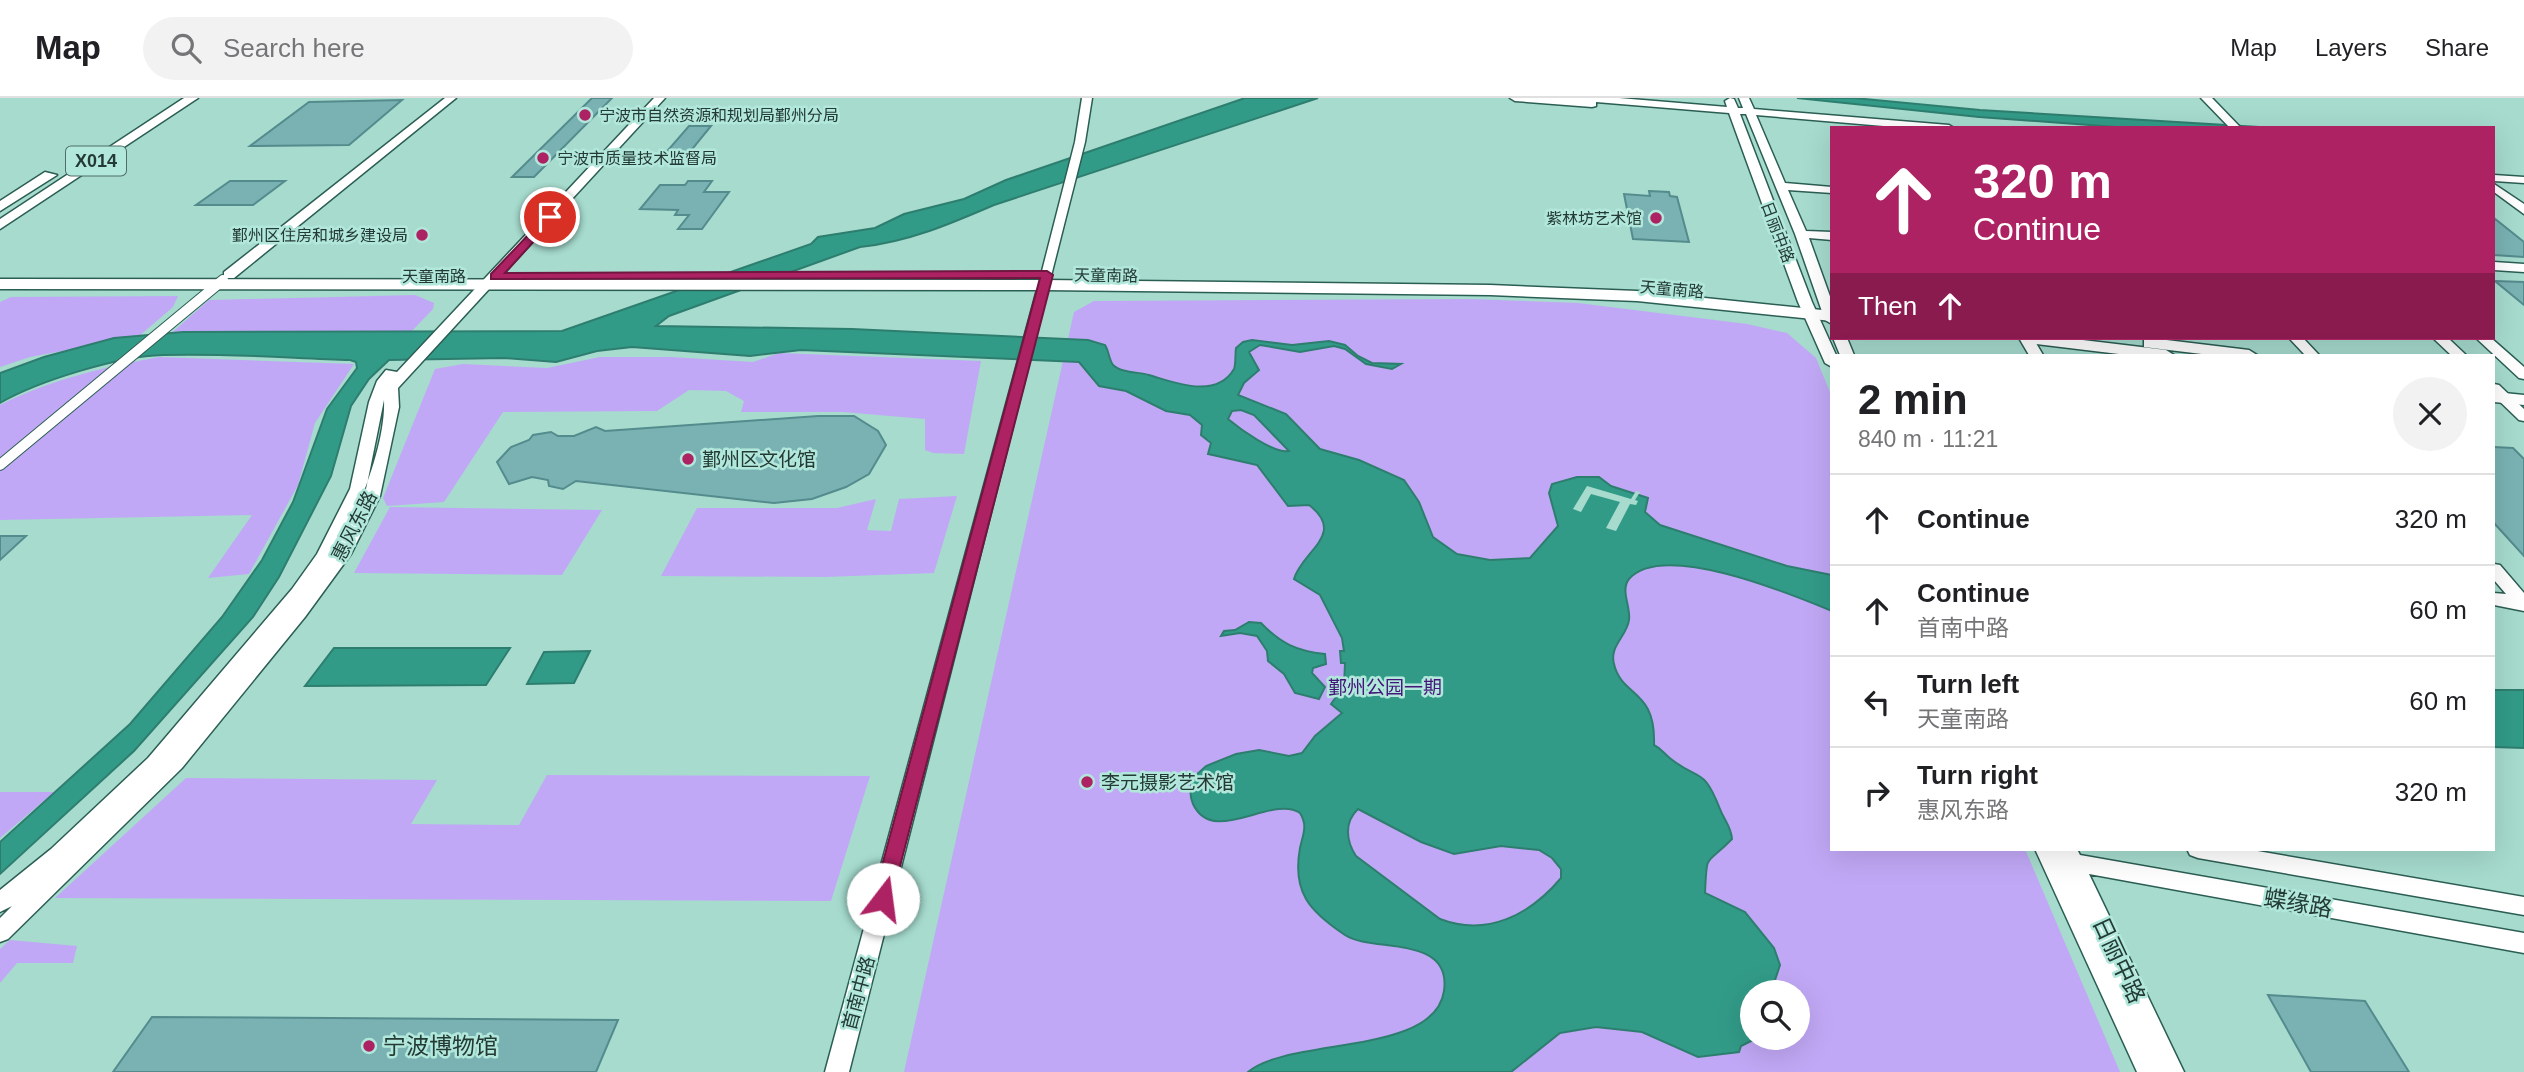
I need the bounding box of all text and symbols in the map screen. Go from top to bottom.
search box [143,17,633,80]
text: Map [35,29,101,66]
icon: search [167,29,205,67]
text: Search here [223,33,365,63]
text: Map [2230,34,2277,61]
text: Layers [2315,34,2387,61]
text: Share [2425,34,2489,61]
marker: 宁波市自然资源和规划局鄞州分局 [577,107,593,123]
place label: 宁波市自然资源和规划局鄞州分局 [599,107,839,124]
road number: X014 [66,146,126,176]
marker: 宁波市质量技术监督局 [535,150,551,166]
place label: 宁波市质量技术监督局 [557,150,717,167]
icon: ahead [1858,154,1949,245]
text: 320 m [1973,154,2112,208]
pin [520,187,580,247]
icon: arrive [531,198,569,236]
street label: 日丽中路 [1758,199,1797,265]
place label: 紫林坊艺术馆 [1546,210,1642,227]
marker: 紫林坊艺术馆 [1648,210,1664,226]
text: Continue [1973,211,2101,247]
place label: 鄞州区住房和城乡建设局 [232,227,408,244]
marker: 鄞州区住房和城乡建设局 [414,227,430,243]
street label: 天童南路 [1074,266,1138,285]
street label: 天童南路 [402,268,466,285]
street label: 天童南路 [1639,278,1705,301]
icon: ahead [1931,287,1969,325]
text: Then [1858,291,1917,321]
text: 2 min [1858,376,1968,423]
button: close [2393,377,2467,451]
text: 840 m · 11:21 [1858,426,1998,452]
place label: 鄞州区文化馆 [702,449,816,470]
marker: 鄞州区文化馆 [680,451,696,467]
street label: 惠风东路 [328,488,381,565]
icon: ahead [1858,501,1896,539]
text: Continue [1917,504,2030,534]
text: 320 m [2395,504,2467,534]
text: Continue [1917,578,2030,608]
icon: ahead [1858,592,1896,630]
text: 60 m [2409,595,2467,625]
text: 首南中路 [1917,615,2009,641]
text: Turn left [1917,669,2019,699]
park label: 鄞州公园一期 [1328,677,1442,698]
icon: left [1858,683,1896,721]
text: 60 m [2409,686,2467,716]
text: 天童南路 [1917,706,2009,732]
text: Turn right [1917,760,2038,790]
place label: 李元摄影艺术馆 [1101,772,1234,793]
marker: 李元摄影艺术馆 [1079,774,1095,790]
icon: right [1858,774,1896,812]
text: 320 m [2395,777,2467,807]
text: 惠风东路 [1917,797,2009,823]
position arrow [846,862,920,936]
street label: 蝶缘路 [2262,884,2334,922]
street label: 日丽中路 [2088,913,2150,1007]
street label: 首南中路 [839,954,878,1033]
map controls [1740,980,1810,1050]
button: search [1740,980,1810,1050]
place label: 宁波博物馆 [383,1033,498,1059]
marker: 宁波博物馆 [361,1038,377,1054]

